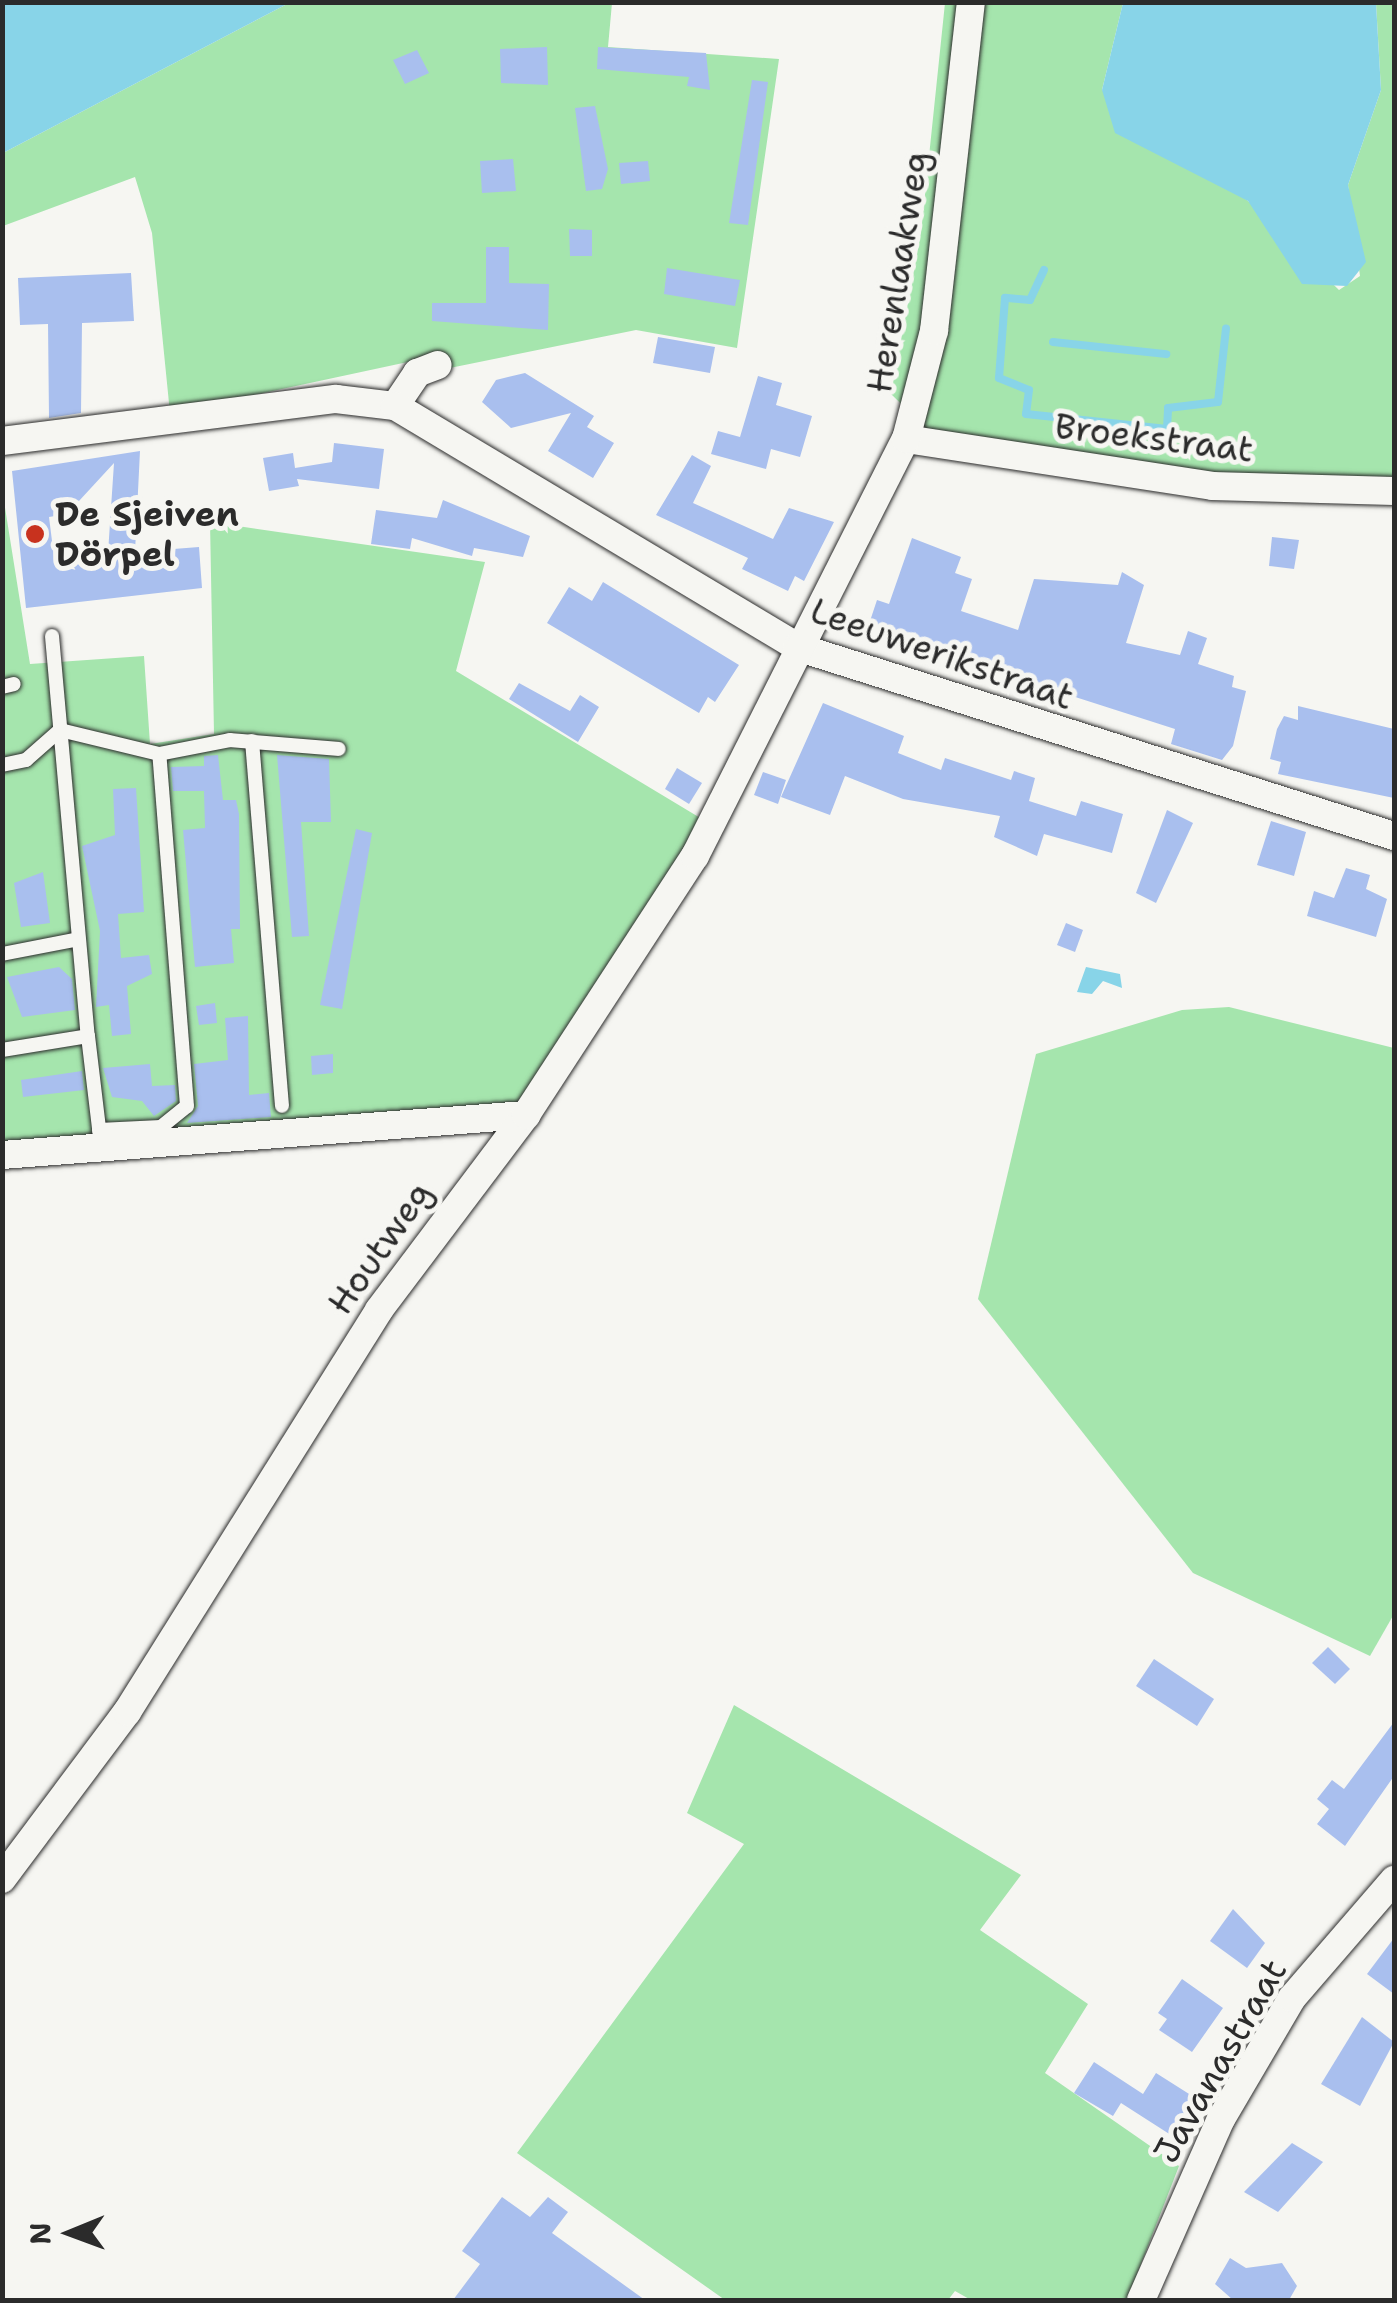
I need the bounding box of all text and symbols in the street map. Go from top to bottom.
street label: Herenlaakweg [858,148,938,396]
street label: Broekstraat [1052,405,1256,471]
place label: De Sjeiven Dörpel [55,493,239,575]
marker: De Sjeiven Dörpel [24,523,46,545]
street label: Leeuwerikstraat [805,589,1079,719]
street label: Houtweg [319,1173,441,1323]
street label: Javanastraat [1145,1952,1295,2170]
north arrow [20,2183,120,2283]
text: N [21,2222,59,2245]

